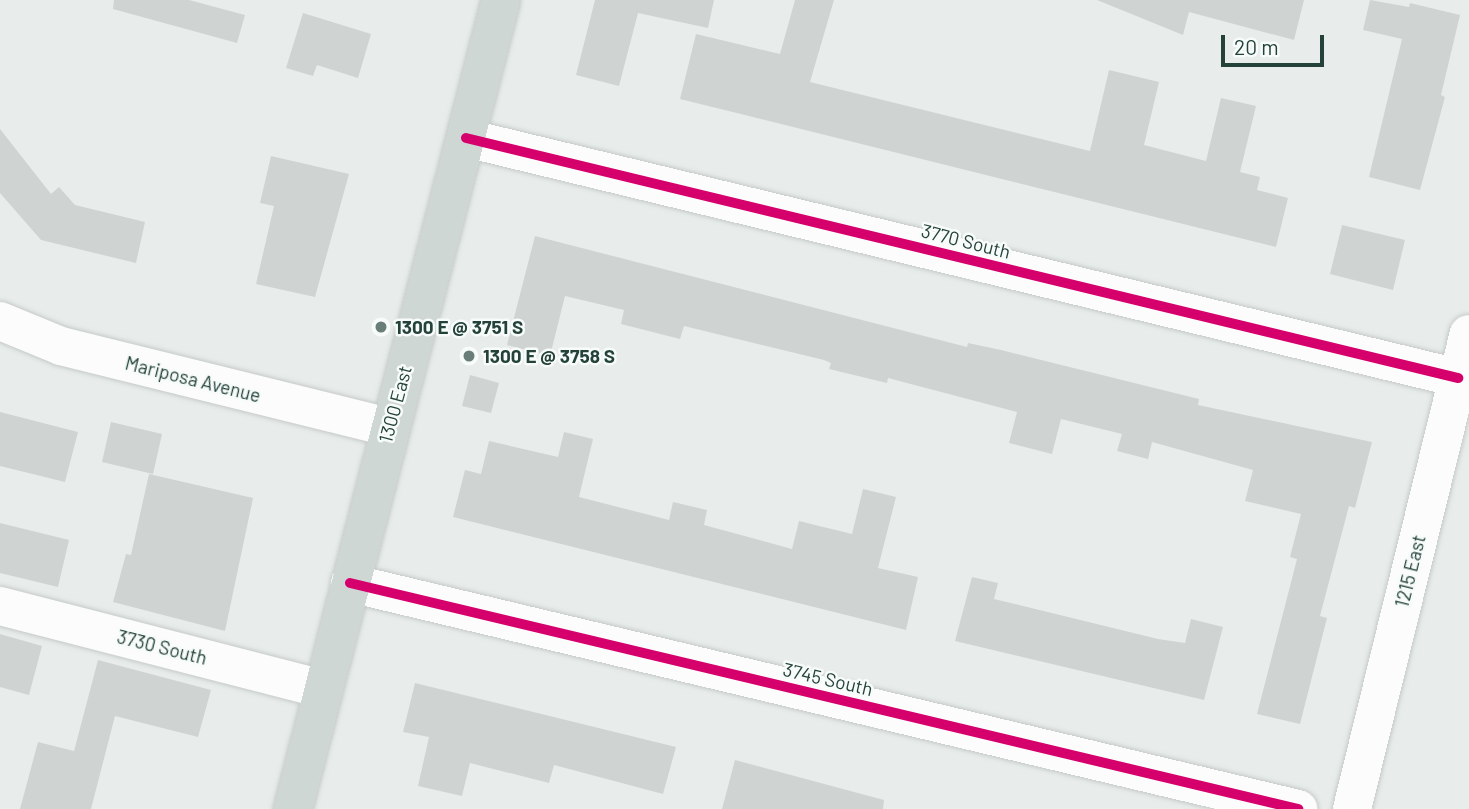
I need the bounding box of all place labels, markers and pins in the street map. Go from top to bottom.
place label: 1300 E @ 3751 S [395,316,523,338]
marker: 1300 E @ 3751 S [373,319,389,335]
place label: 1300 E @ 3758 S [483,345,615,367]
marker: 1300 E @ 3758 S [461,348,477,364]

